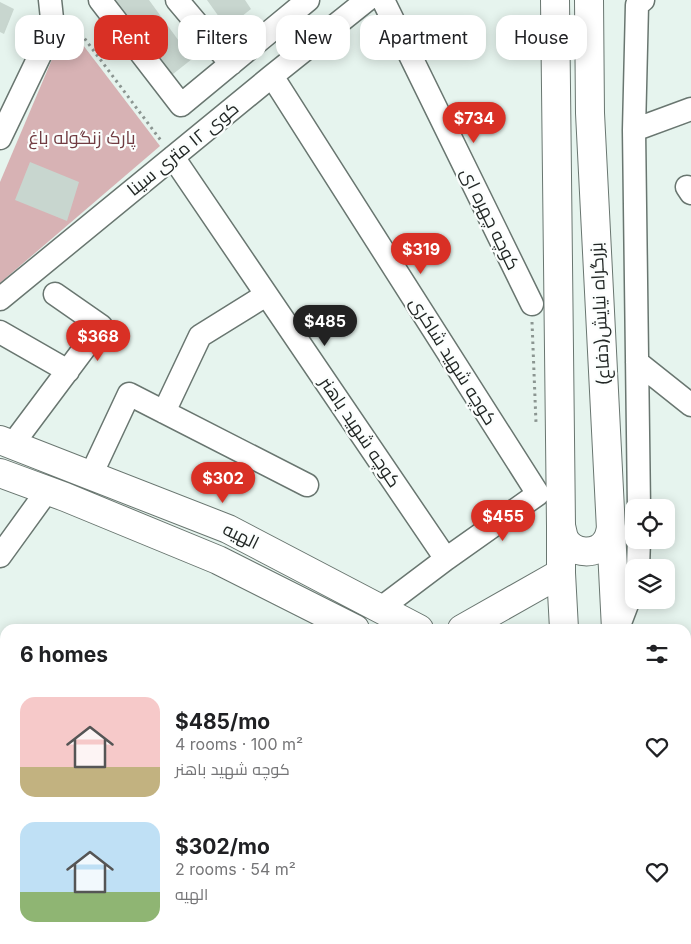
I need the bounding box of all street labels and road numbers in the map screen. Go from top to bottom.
street label: کوی ۱۲ متری سینا [123,97,243,201]
street label: کوچه چهره ای [455,164,524,274]
street label: بزرگراه نیایش(دفاع) [585,242,616,386]
street label: کوچه شهید شاکری [404,293,501,430]
street label: کوچه شهید باهنر [313,372,405,492]
street label: الهیه [219,518,263,554]

